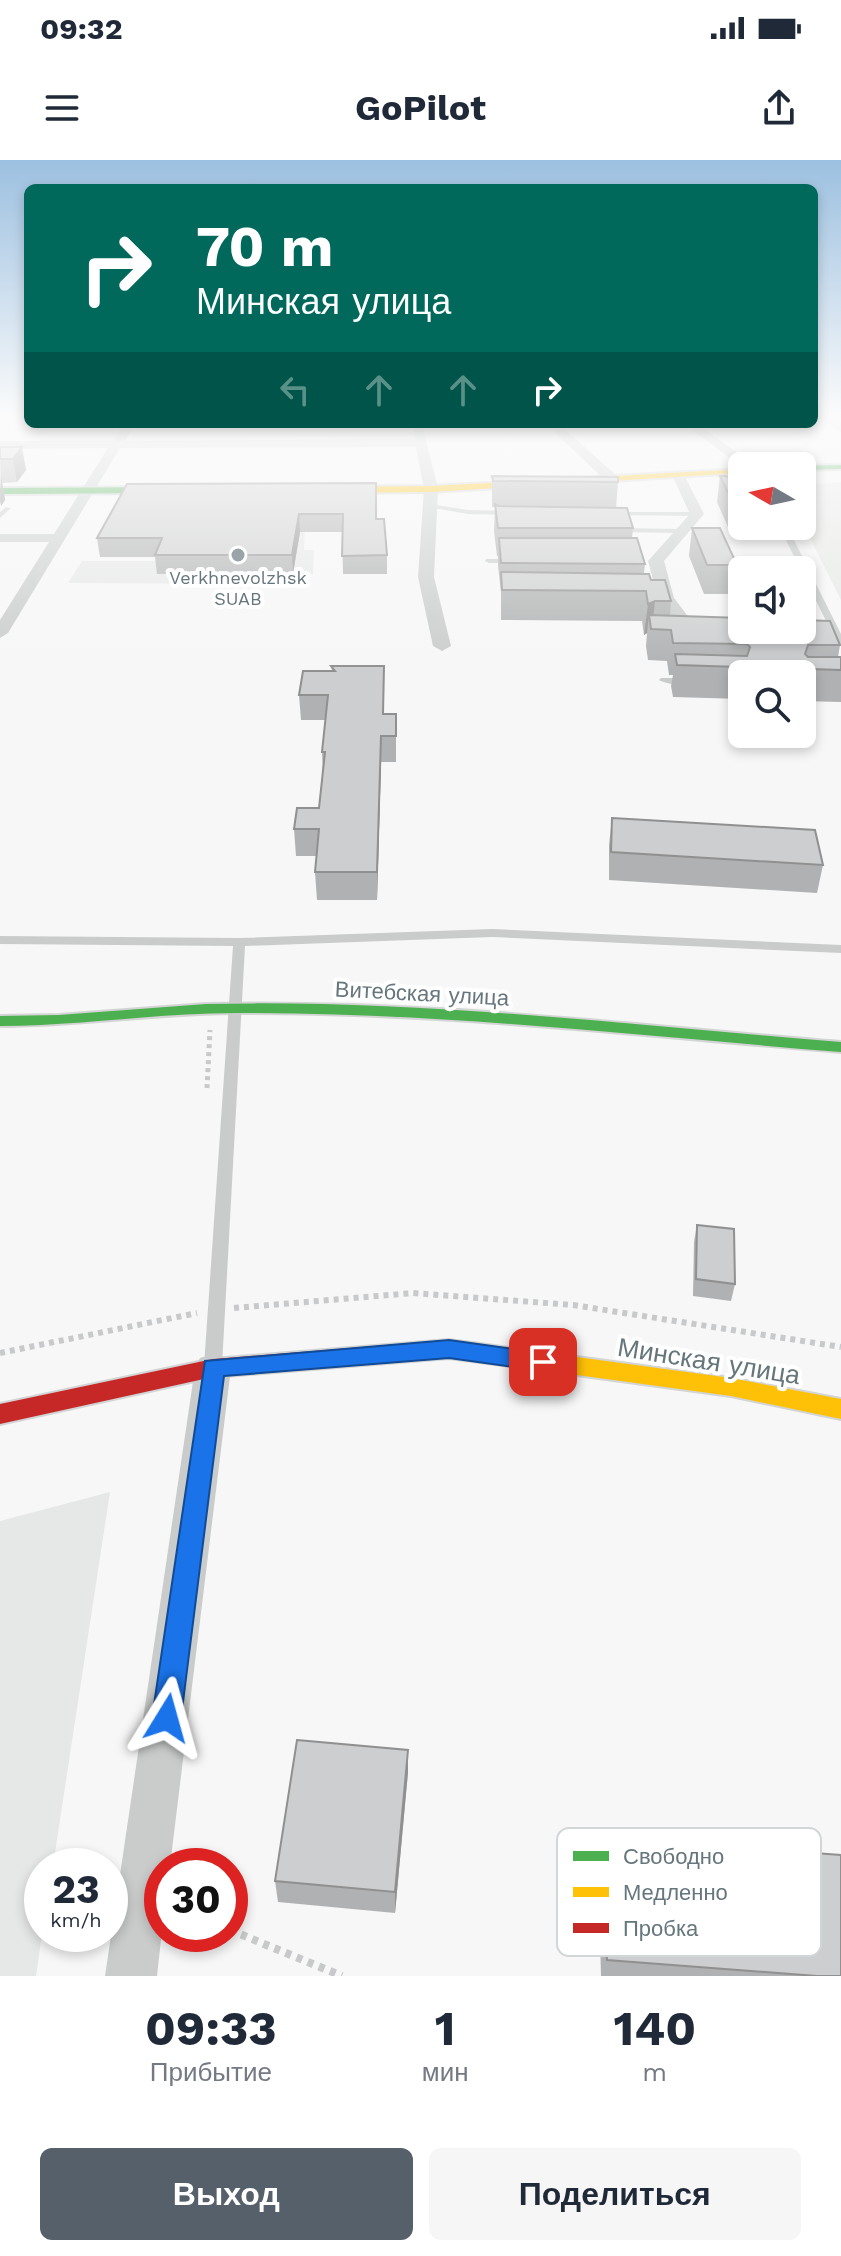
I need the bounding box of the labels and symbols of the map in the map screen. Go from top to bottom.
north arrow [728,452,816,540]
marker: Verkhnevolzhsk SUAB [229,546,247,564]
place label: Verkhnevolzhsk SUAB [169,567,307,609]
street label: Витебская улица [334,976,510,1011]
pin [509,1328,577,1396]
street label: Минская улица [616,1332,803,1390]
position arrow [125,1676,209,1760]
legend [557,1828,821,1956]
text: Свободно [623,1844,724,1869]
speed limit sign: 30 [144,1848,248,1952]
text: Медленно [623,1880,728,1905]
text: Пробка [623,1916,699,1941]

